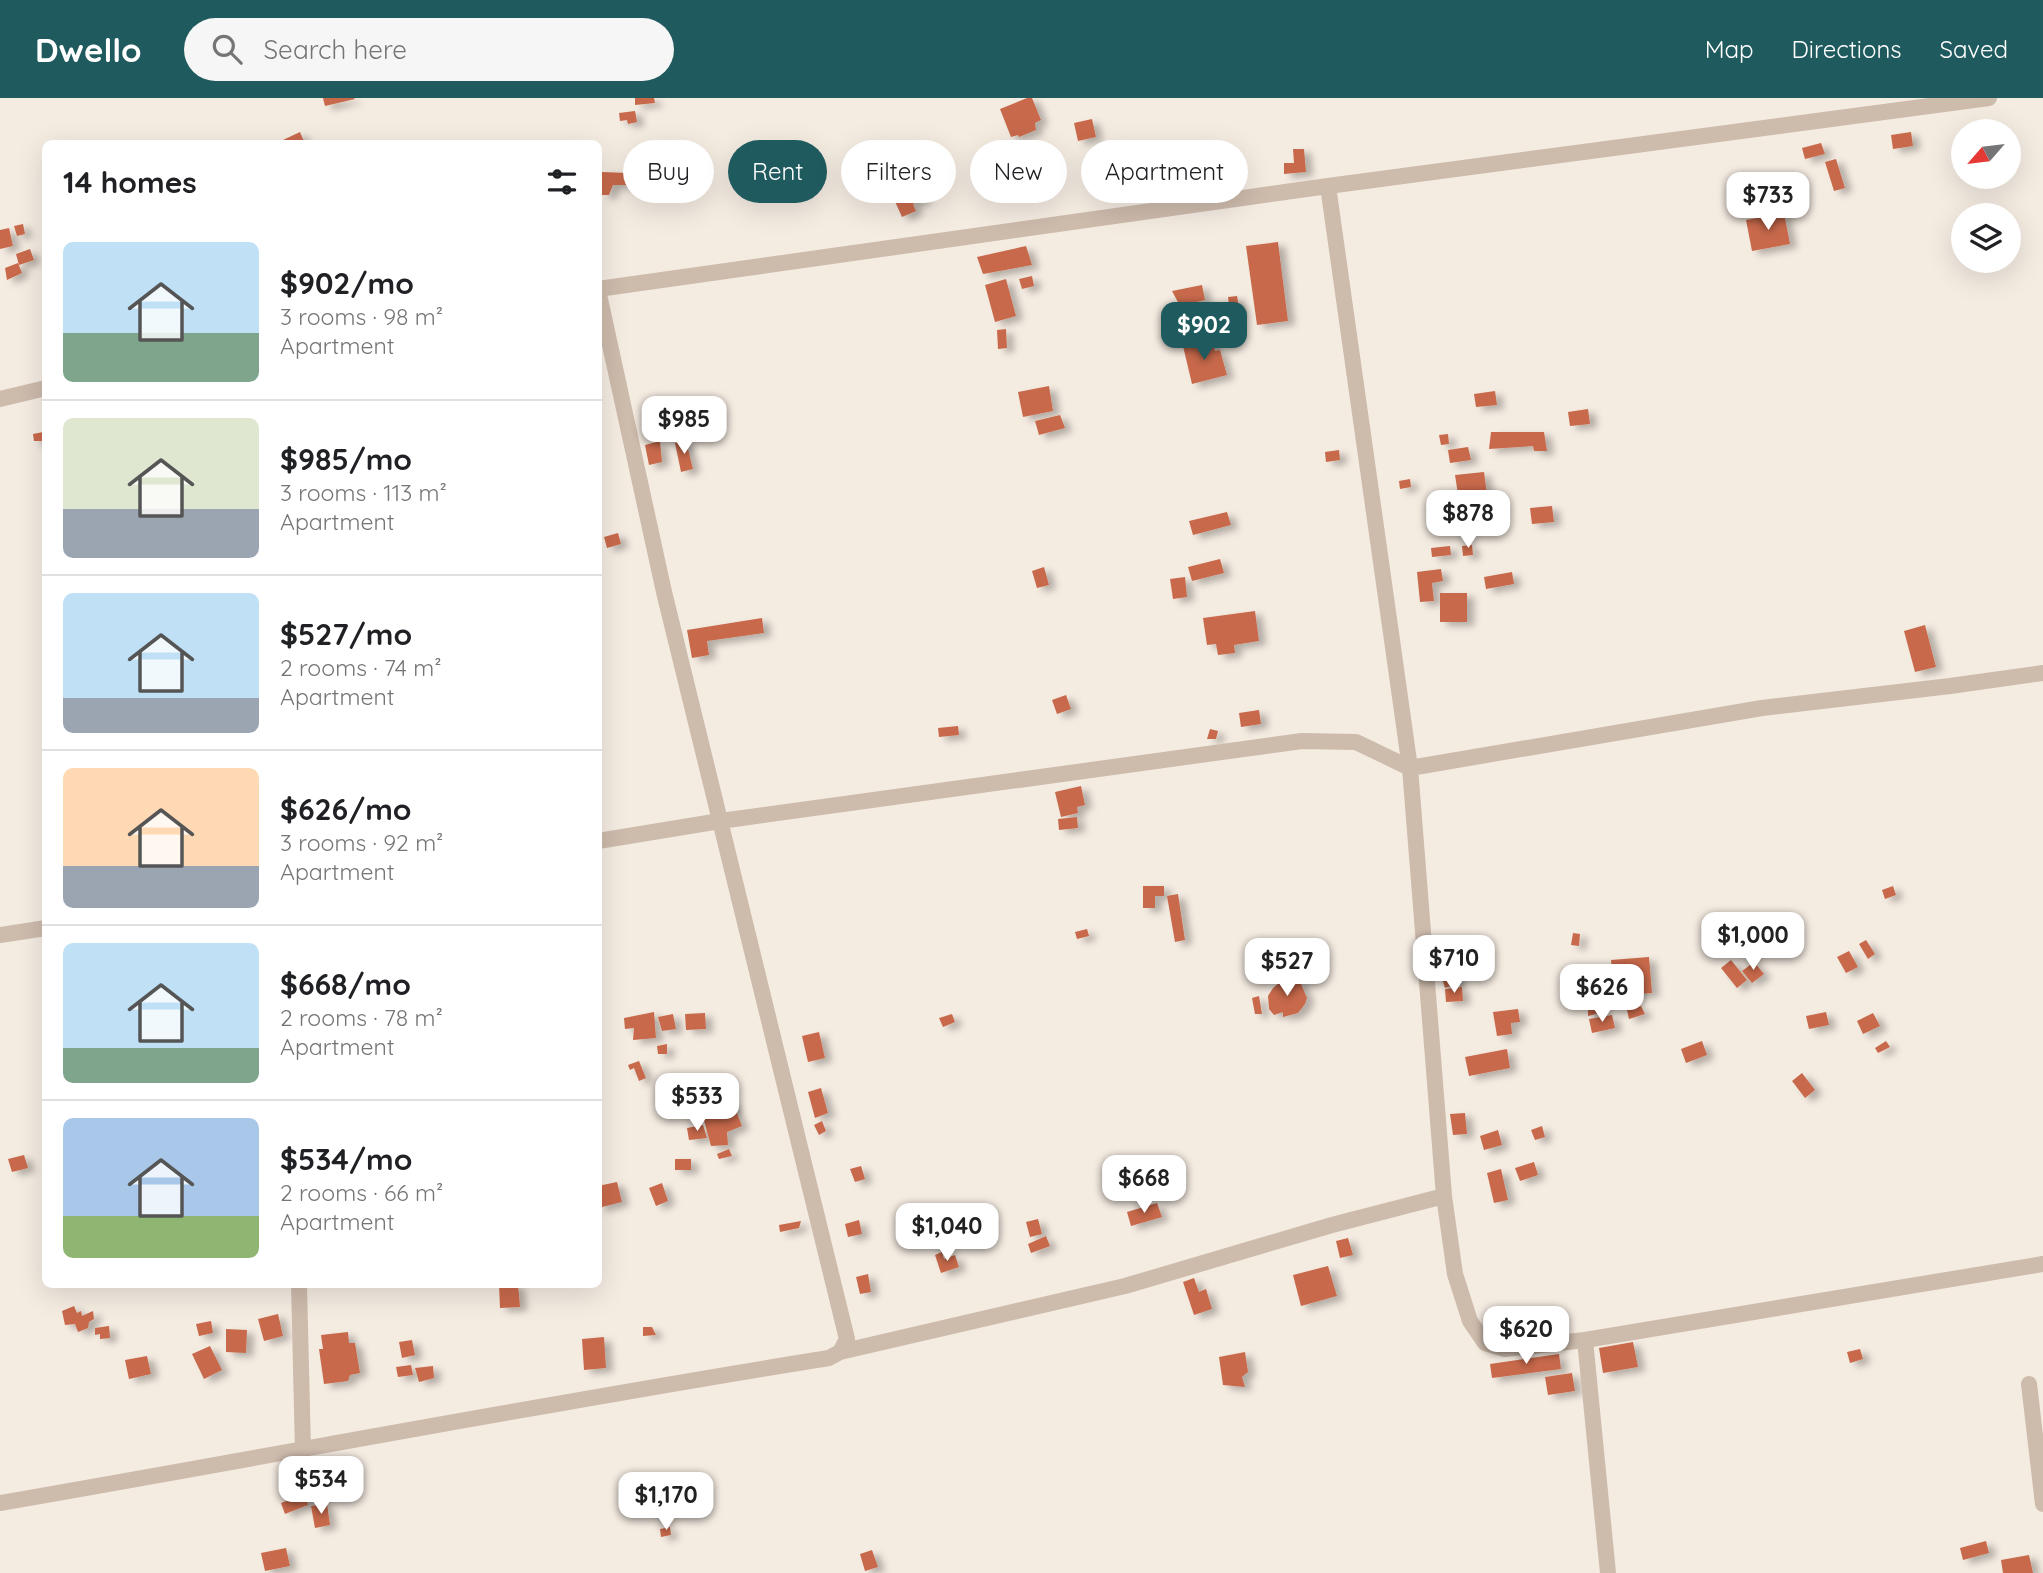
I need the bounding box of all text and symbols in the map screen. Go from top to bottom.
search box [184,18,674,81]
text: Dwello [35,29,142,70]
icon: search [208,30,246,68]
text: Search here [264,33,407,66]
text: Map [1705,34,1754,64]
text: Directions [1792,34,1902,64]
text: Saved [1940,34,2008,64]
north arrow [1951,119,2021,189]
map controls [1951,119,2021,273]
chip: Buy [623,140,714,203]
chip: Rent [728,140,827,203]
chip: Filters [841,140,956,203]
chip: New [970,140,1067,203]
chip: Apartment [1081,140,1248,203]
text: 14 homes [63,163,197,201]
icon: filters [543,163,581,201]
pin: $733 [1727,172,1809,232]
text: $733 [1742,180,1794,209]
button: layers [1951,203,2021,273]
text: $902/mo [280,264,414,302]
icon: home [119,270,203,354]
text: 3 rooms · 98 m² [280,302,443,331]
pin: $902 [1163,302,1245,362]
text: $902 [1177,310,1231,339]
text: Apartment [280,331,394,360]
pin: $985 [643,396,725,456]
text: $985 [658,404,710,433]
text: $985/mo [280,440,412,478]
icon: home [119,446,203,530]
text: 3 rooms · 113 m² [280,478,447,507]
pin: $878 [1427,490,1509,550]
text: $878 [1442,498,1494,527]
text: Apartment [280,507,394,536]
text: $527/mo [280,615,412,653]
icon: home [119,621,203,705]
text: 2 rooms · 74 m² [280,653,442,682]
text: Apartment [280,682,394,711]
text: $626/mo [280,790,412,828]
icon: home [119,796,203,880]
text: 3 rooms · 92 m² [280,828,443,857]
text: Apartment [280,857,394,886]
pin: $1,000 [1696,912,1810,972]
text: $1,000 [1717,920,1789,949]
pin: $710 [1413,936,1495,995]
pin: $527 [1246,939,1328,998]
text: $710 [1429,943,1479,972]
text: $527 [1261,946,1313,975]
pin: $626 [1561,964,1643,1024]
text: $668/mo [280,965,411,1003]
icon: home [119,971,203,1055]
text: $626 [1576,972,1628,1001]
text: 2 rooms · 78 m² [280,1003,443,1032]
text: Apartment [280,1032,394,1061]
pin: $533 [656,1074,738,1133]
text: $533 [671,1081,723,1110]
text: $534/mo [280,1140,412,1178]
icon: home [119,1146,203,1230]
pin: $668 [1103,1156,1185,1215]
text: $668 [1118,1163,1170,1192]
text: 2 rooms · 66 m² [280,1178,443,1207]
pin: $1,040 [890,1204,1004,1263]
text: Apartment [280,1207,394,1236]
text: $1,040 [912,1211,982,1240]
pin: $620 [1485,1306,1567,1366]
text: $620 [1499,1314,1553,1343]
pin: $534 [280,1456,362,1516]
text: $534 [295,1464,347,1493]
pin: $1,170 [609,1472,723,1532]
text: $1,170 [634,1480,698,1509]

